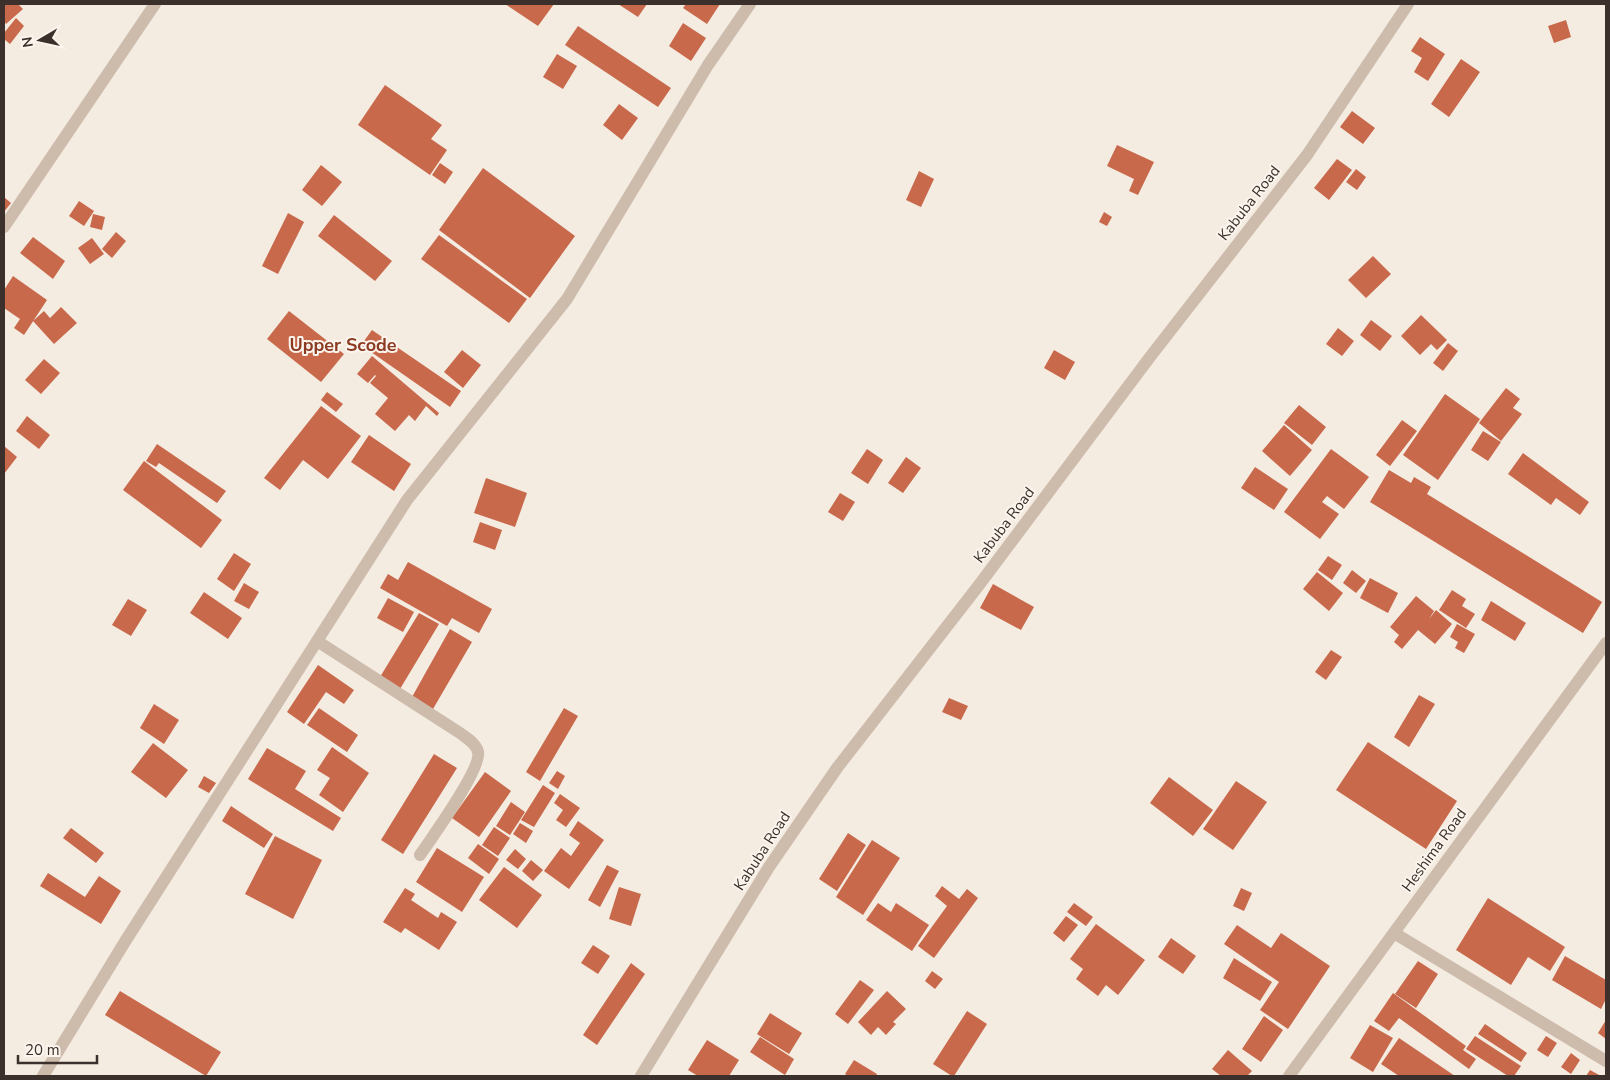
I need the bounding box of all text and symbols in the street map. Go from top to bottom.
north arrow [15,15,65,65]
text: N [17,35,38,49]
street label: Kabuba Road [1213,161,1285,245]
district label: Upper Scode [289,333,397,357]
street label: Kabuba Road [969,483,1039,567]
street label: Heshima Road [1397,804,1471,896]
street label: Kabuba Road [729,808,795,894]
scale bar [18,1032,96,1064]
text: 20 m [25,1040,60,1060]

